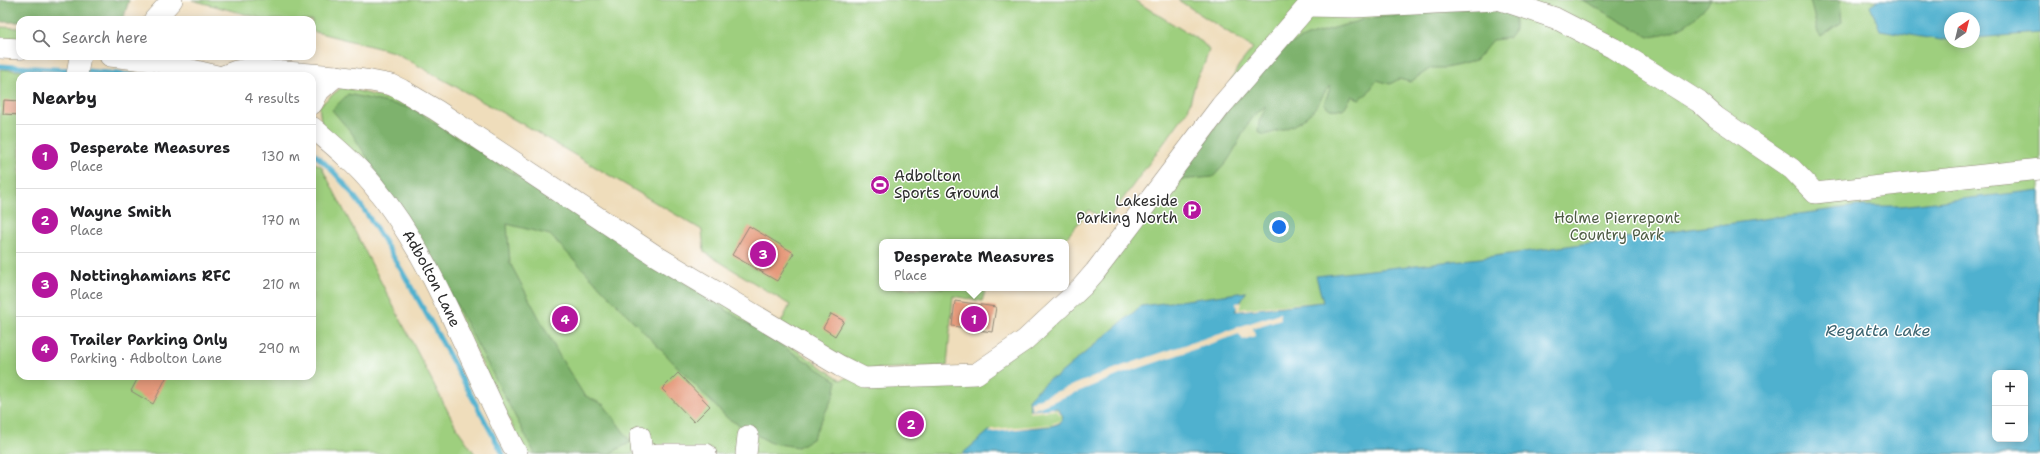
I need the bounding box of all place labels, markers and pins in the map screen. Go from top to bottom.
place label: Adbolton Sports Ground [894,166,1000,203]
sports icon: Adbolton Sports Ground [869,174,891,196]
place label: Lakeside Parking North [1076,191,1178,228]
parking icon: Lakeside Parking North [1181,199,1203,221]
pin: 3 [750,239,776,269]
pin: 4 [552,304,578,334]
pin: 1 [961,304,987,334]
pin: 2 [898,409,924,439]

